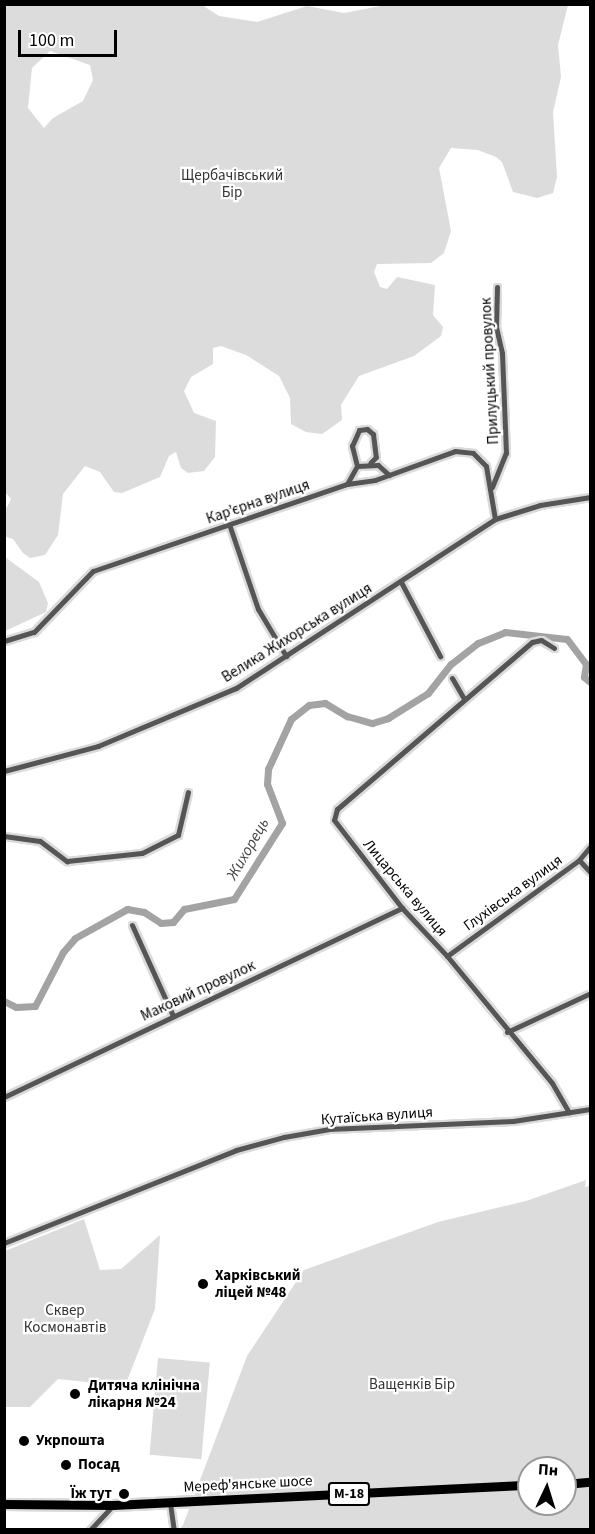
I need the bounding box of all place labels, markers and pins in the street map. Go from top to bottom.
place label: Харківський ліцей №48 [215,1266,301,1301]
marker: Харківський ліцей №48 [196,1277,210,1291]
place label: Дитяча клінічна лікарня №24 [88,1376,200,1411]
marker: Дитяча клінічна лікарня №24 [66,1385,84,1403]
place label: Укрпошта [36,1432,105,1450]
marker: Укрпошта [17,1434,31,1448]
place label: Посад [78,1456,120,1474]
marker: Посад [59,1458,73,1472]
place label: Їж тут [70,1485,112,1503]
marker: Їж тут [117,1487,131,1501]

